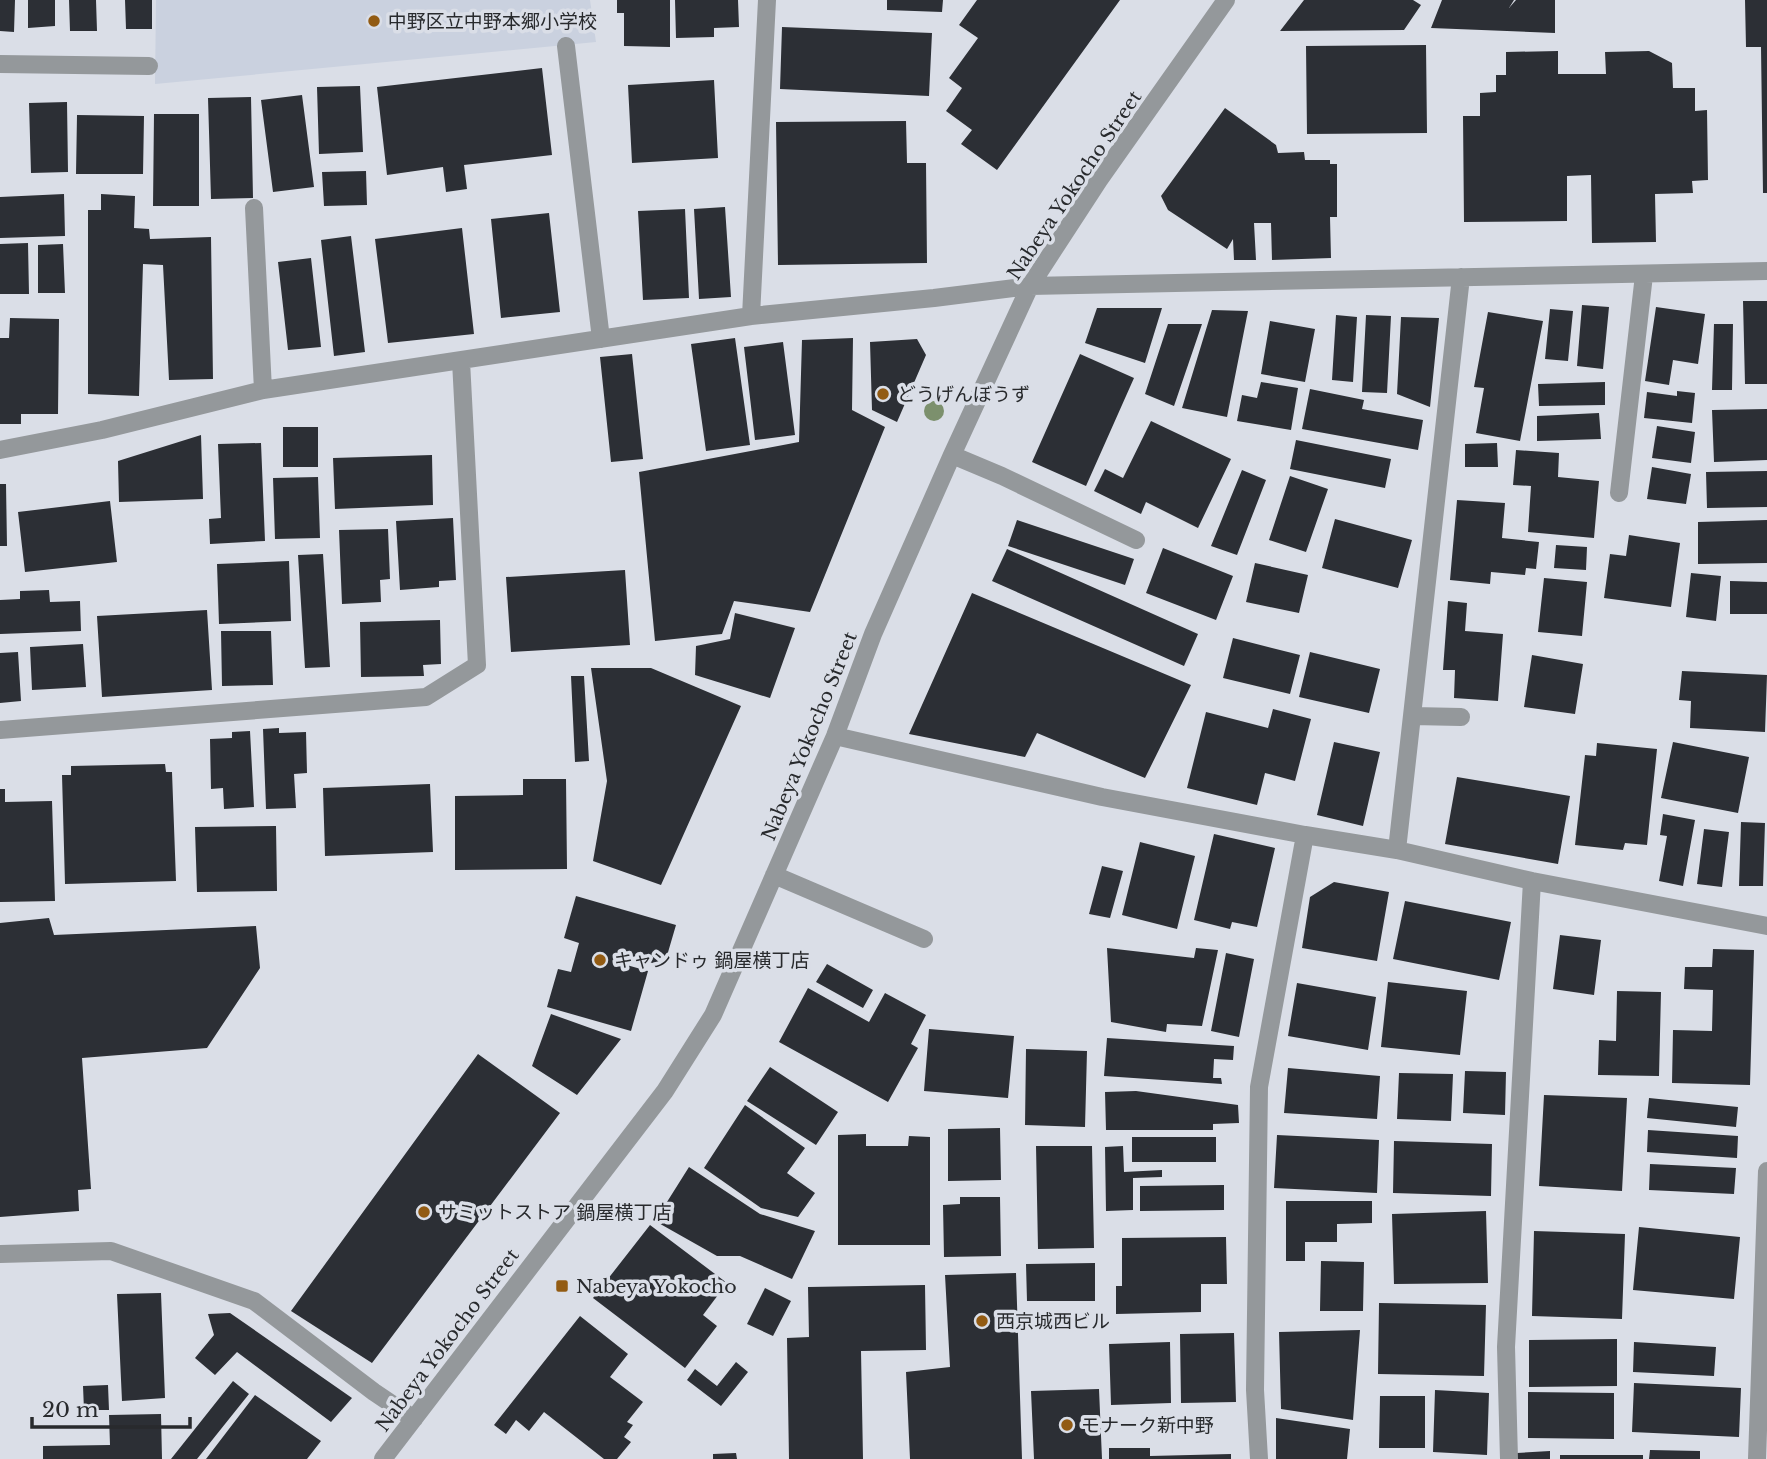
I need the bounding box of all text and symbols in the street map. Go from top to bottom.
place label: 中野区立中野本郷小学校 [388,10,597,33]
marker: 中野区立中野本郷小学校 [366,13,382,29]
street label: Nabeya Yokocho Street [1002,86,1147,284]
place label: どうげんぼうず [897,383,1030,406]
marker: どうげんぼうず [875,386,891,402]
street label: Nabeya Yokocho Street [757,628,862,844]
place label: キャンドゥ 鍋屋横丁店 [614,949,809,972]
marker: キャンドゥ 鍋屋横丁店 [592,952,608,968]
place label: サミットストア 鍋屋横丁店 [438,1201,671,1224]
marker: サミットストア 鍋屋横丁店 [416,1204,432,1220]
street label: Nabeya Yokocho Street [371,1244,524,1436]
place label: Nabeya Yokocho [576,1275,737,1298]
marker: Nabeya Yokocho [554,1278,570,1294]
place label: 西京城西ビル [996,1310,1110,1333]
marker: 西京城西ビル [974,1313,990,1329]
scale bar [32,1386,189,1430]
text: 20 m [42,1397,99,1423]
place label: モナーク新中野 [1081,1414,1214,1437]
marker: モナーク新中野 [1059,1417,1075,1433]

